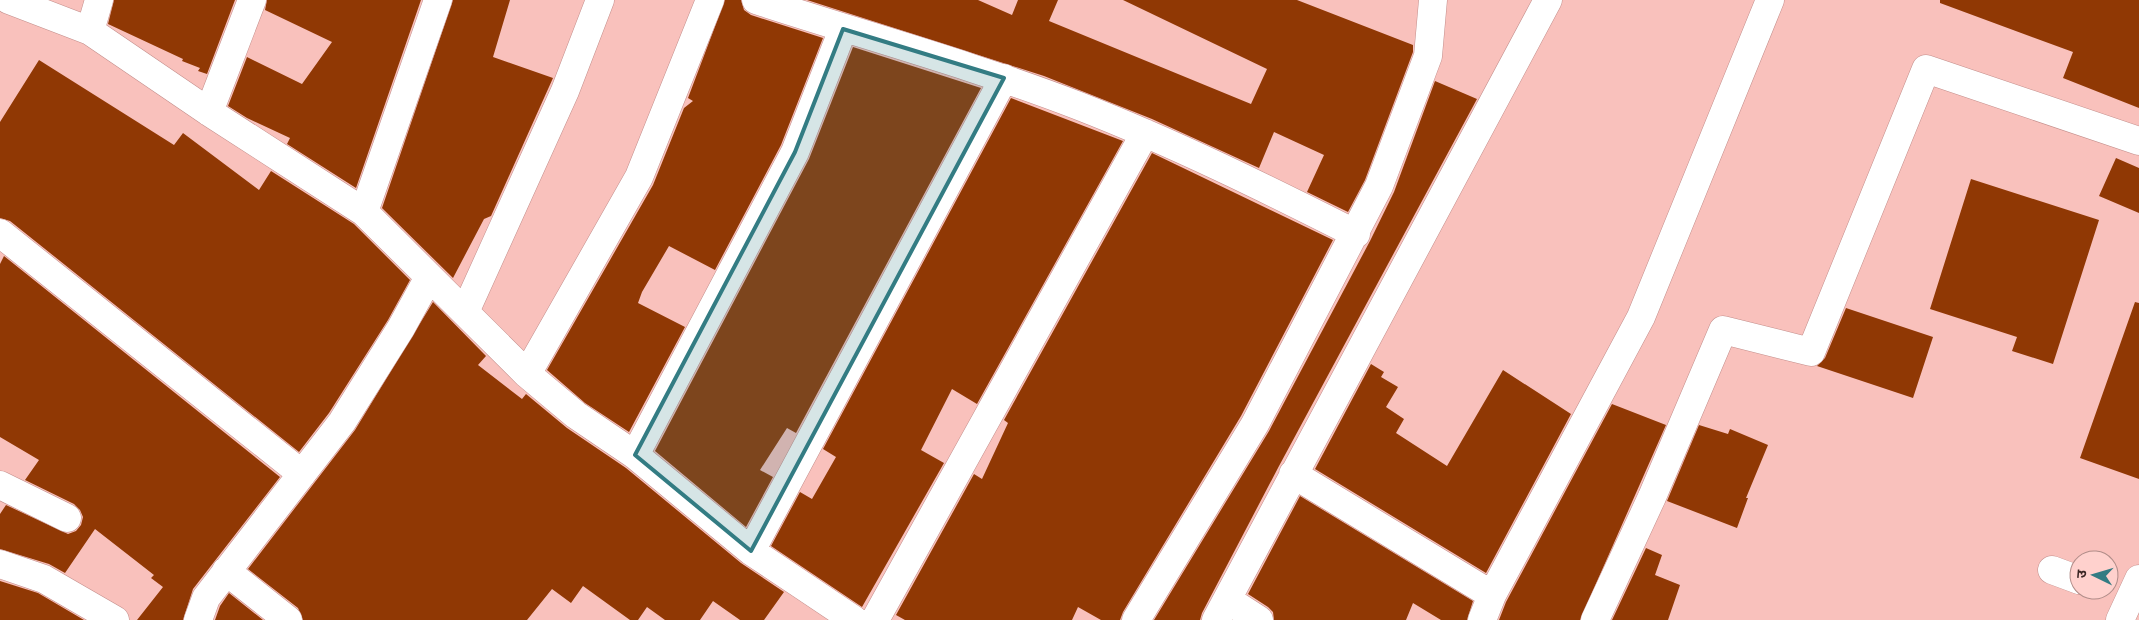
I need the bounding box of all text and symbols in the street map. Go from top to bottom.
north arrow [2069,550,2119,600]
text: उ [2073,568,2090,579]

